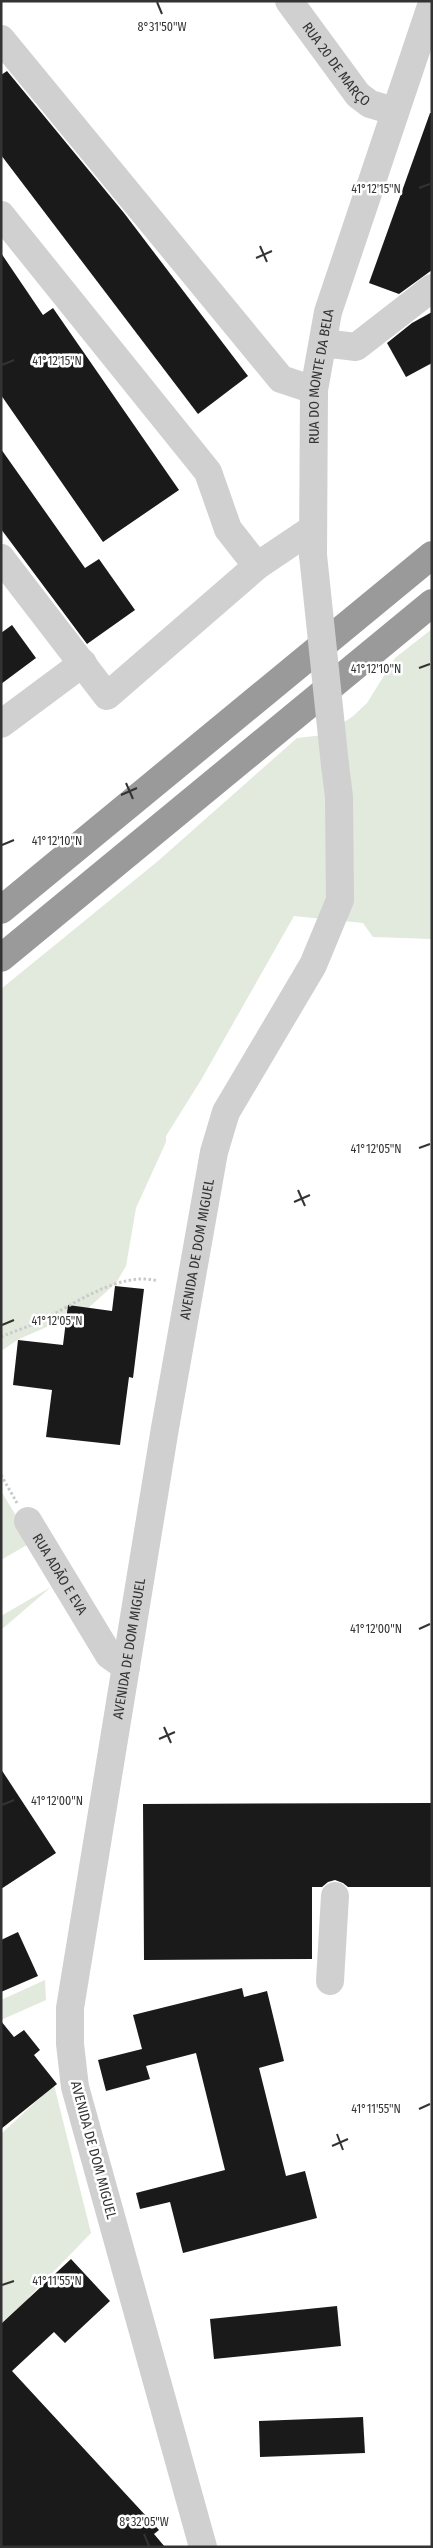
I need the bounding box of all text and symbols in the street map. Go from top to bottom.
street label: RUA 20 DE MARÇO [298,19,374,110]
text: 8°31'50"W [137,20,187,34]
text: 41°12'15"N [351,182,401,196]
street label: RUA DO MONTE DA BELA [306,307,338,444]
text: 41°12'15"N [32,354,82,368]
text: 41°12'10"N [351,662,401,676]
text: 41°12'10"N [32,834,82,848]
text: 41°12'05"N [351,1142,401,1156]
street label: AVENIDA DE DOM MIGUEL [176,1178,218,1321]
text: 41°12'05"N [32,1314,82,1328]
street label: RUA ADÃO E EVA [29,1531,91,1619]
street label: AVENIDA DE DOM MIGUEL [109,1577,149,1720]
text: 41°12'00"N [350,1622,402,1636]
text: 41°12'00"N [31,1794,83,1808]
street label: AVENIDA DE DOM MIGUEL [67,2079,120,2221]
text: 41°11'55"N [351,2102,401,2116]
text: 41°11'55"N [32,2274,82,2288]
text: 8°32'05"W [119,2515,169,2529]

